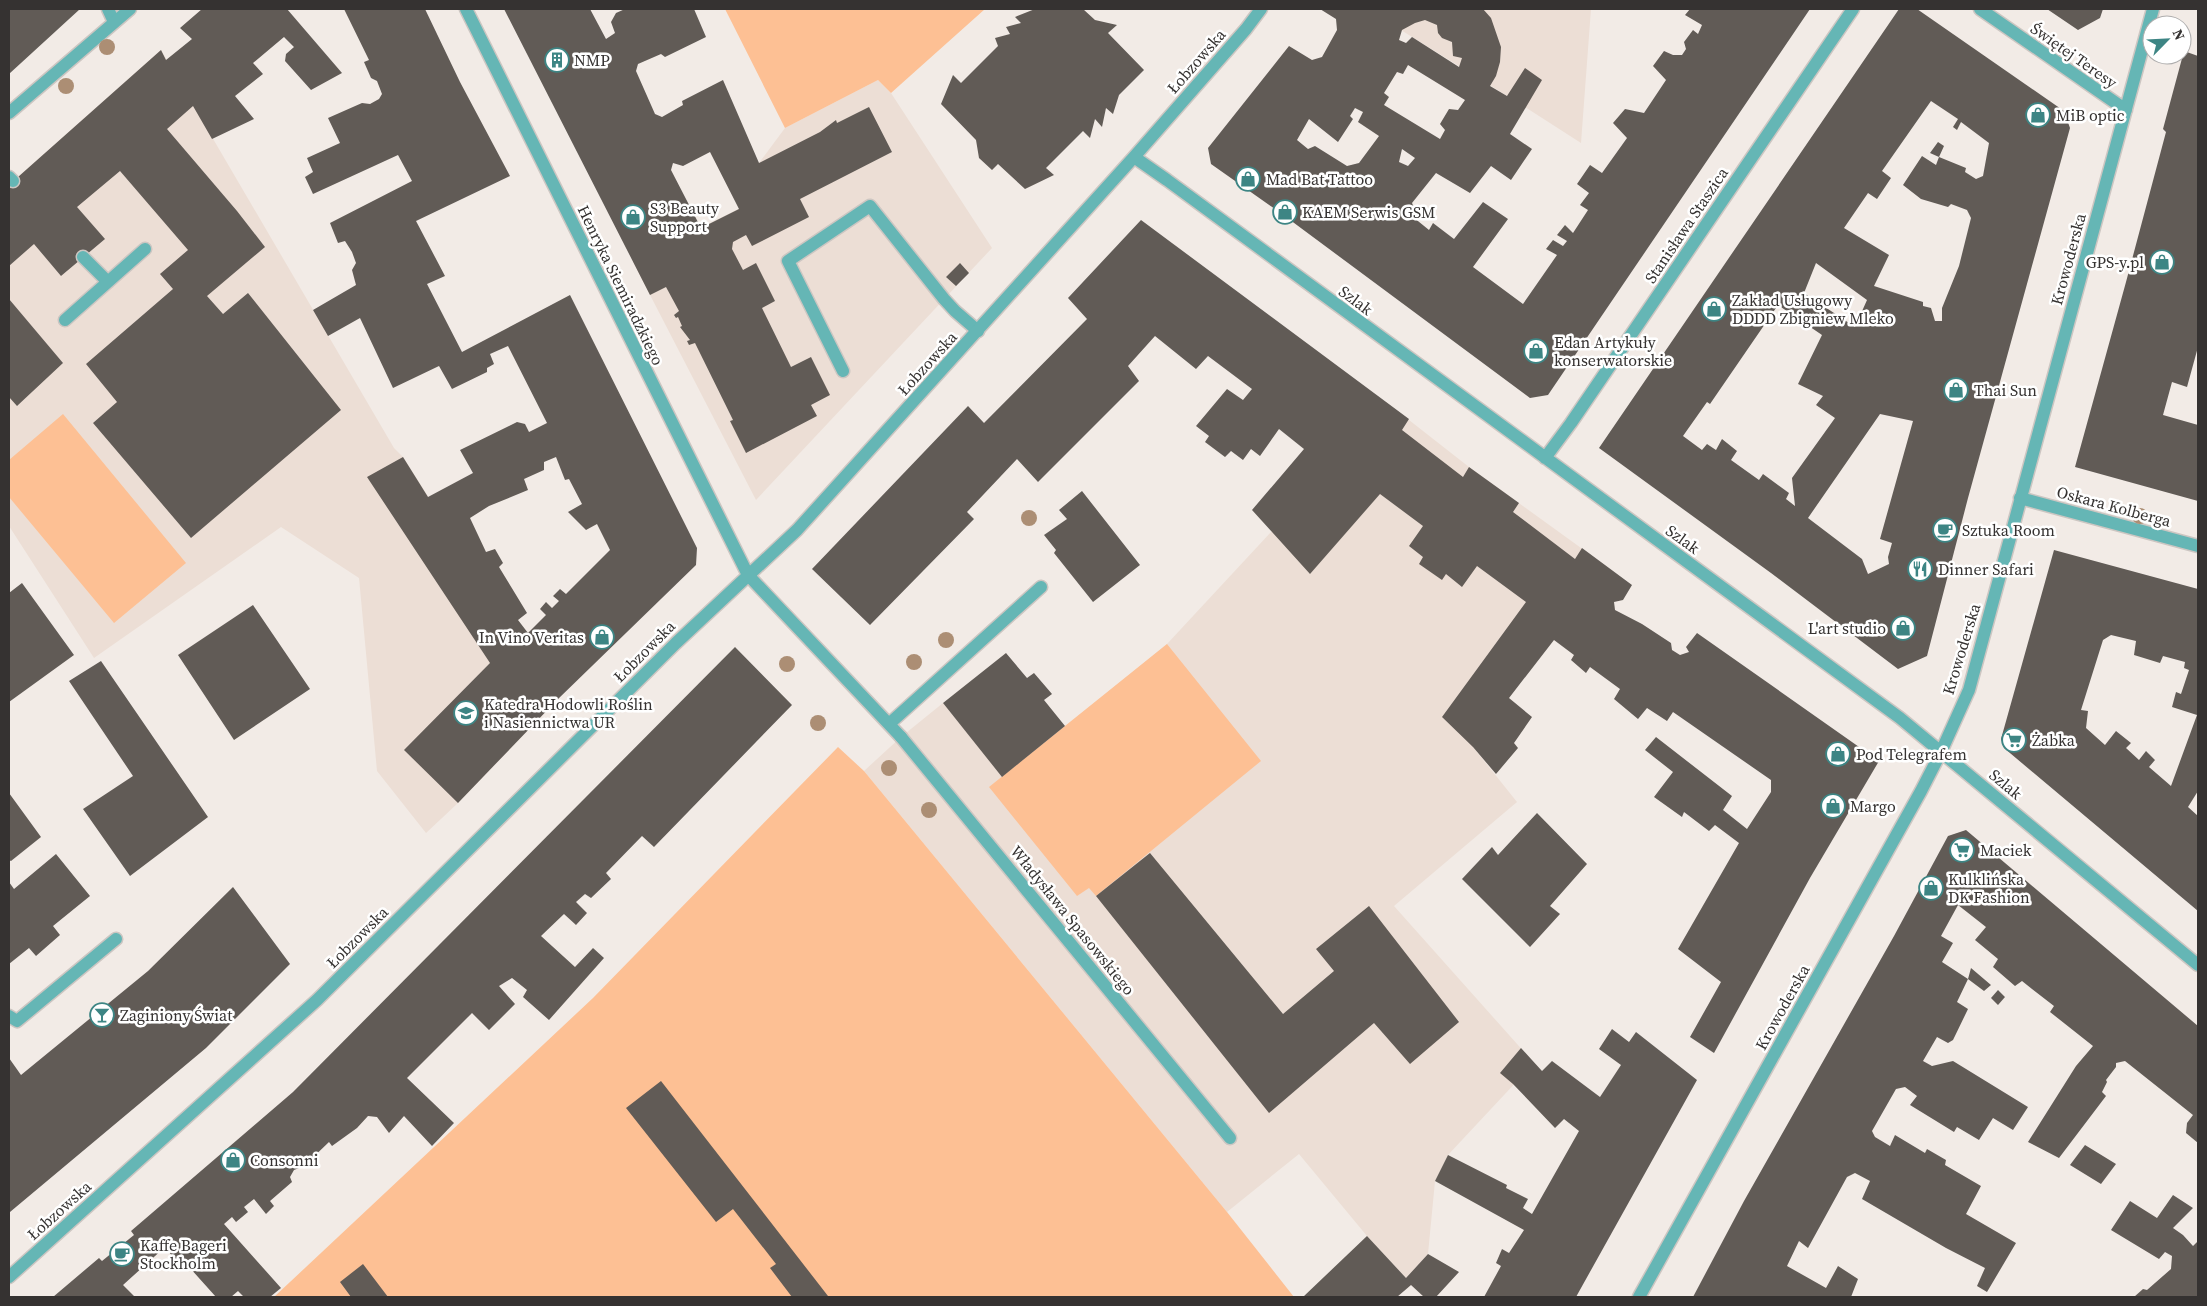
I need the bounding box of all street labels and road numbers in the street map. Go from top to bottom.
street label: Świętej Teresy [2026,17,2122,93]
street label: Łobzowska [1162,23,1231,98]
street label: Stanisława Staszica [1639,162,1733,287]
street label: Henryka Siemiradzkiego [573,201,669,369]
street label: Krowoderska [2045,210,2091,307]
street label: Szlak [1335,280,1378,320]
street label: Łobzowska [892,326,962,400]
street label: Oskara Kolberga [2055,480,2174,532]
street label: Szlak [1662,519,1705,559]
street label: Krowoderska [1937,600,1986,697]
street label: Łobzowska [608,615,680,687]
street label: Szlak [1985,764,2027,804]
street label: Władysława Spasowskiego [1006,840,1140,1000]
street label: Łobzowska [321,901,393,973]
street label: Krowoderska [1750,960,1815,1054]
street label: Łobzowska [22,1175,96,1245]

